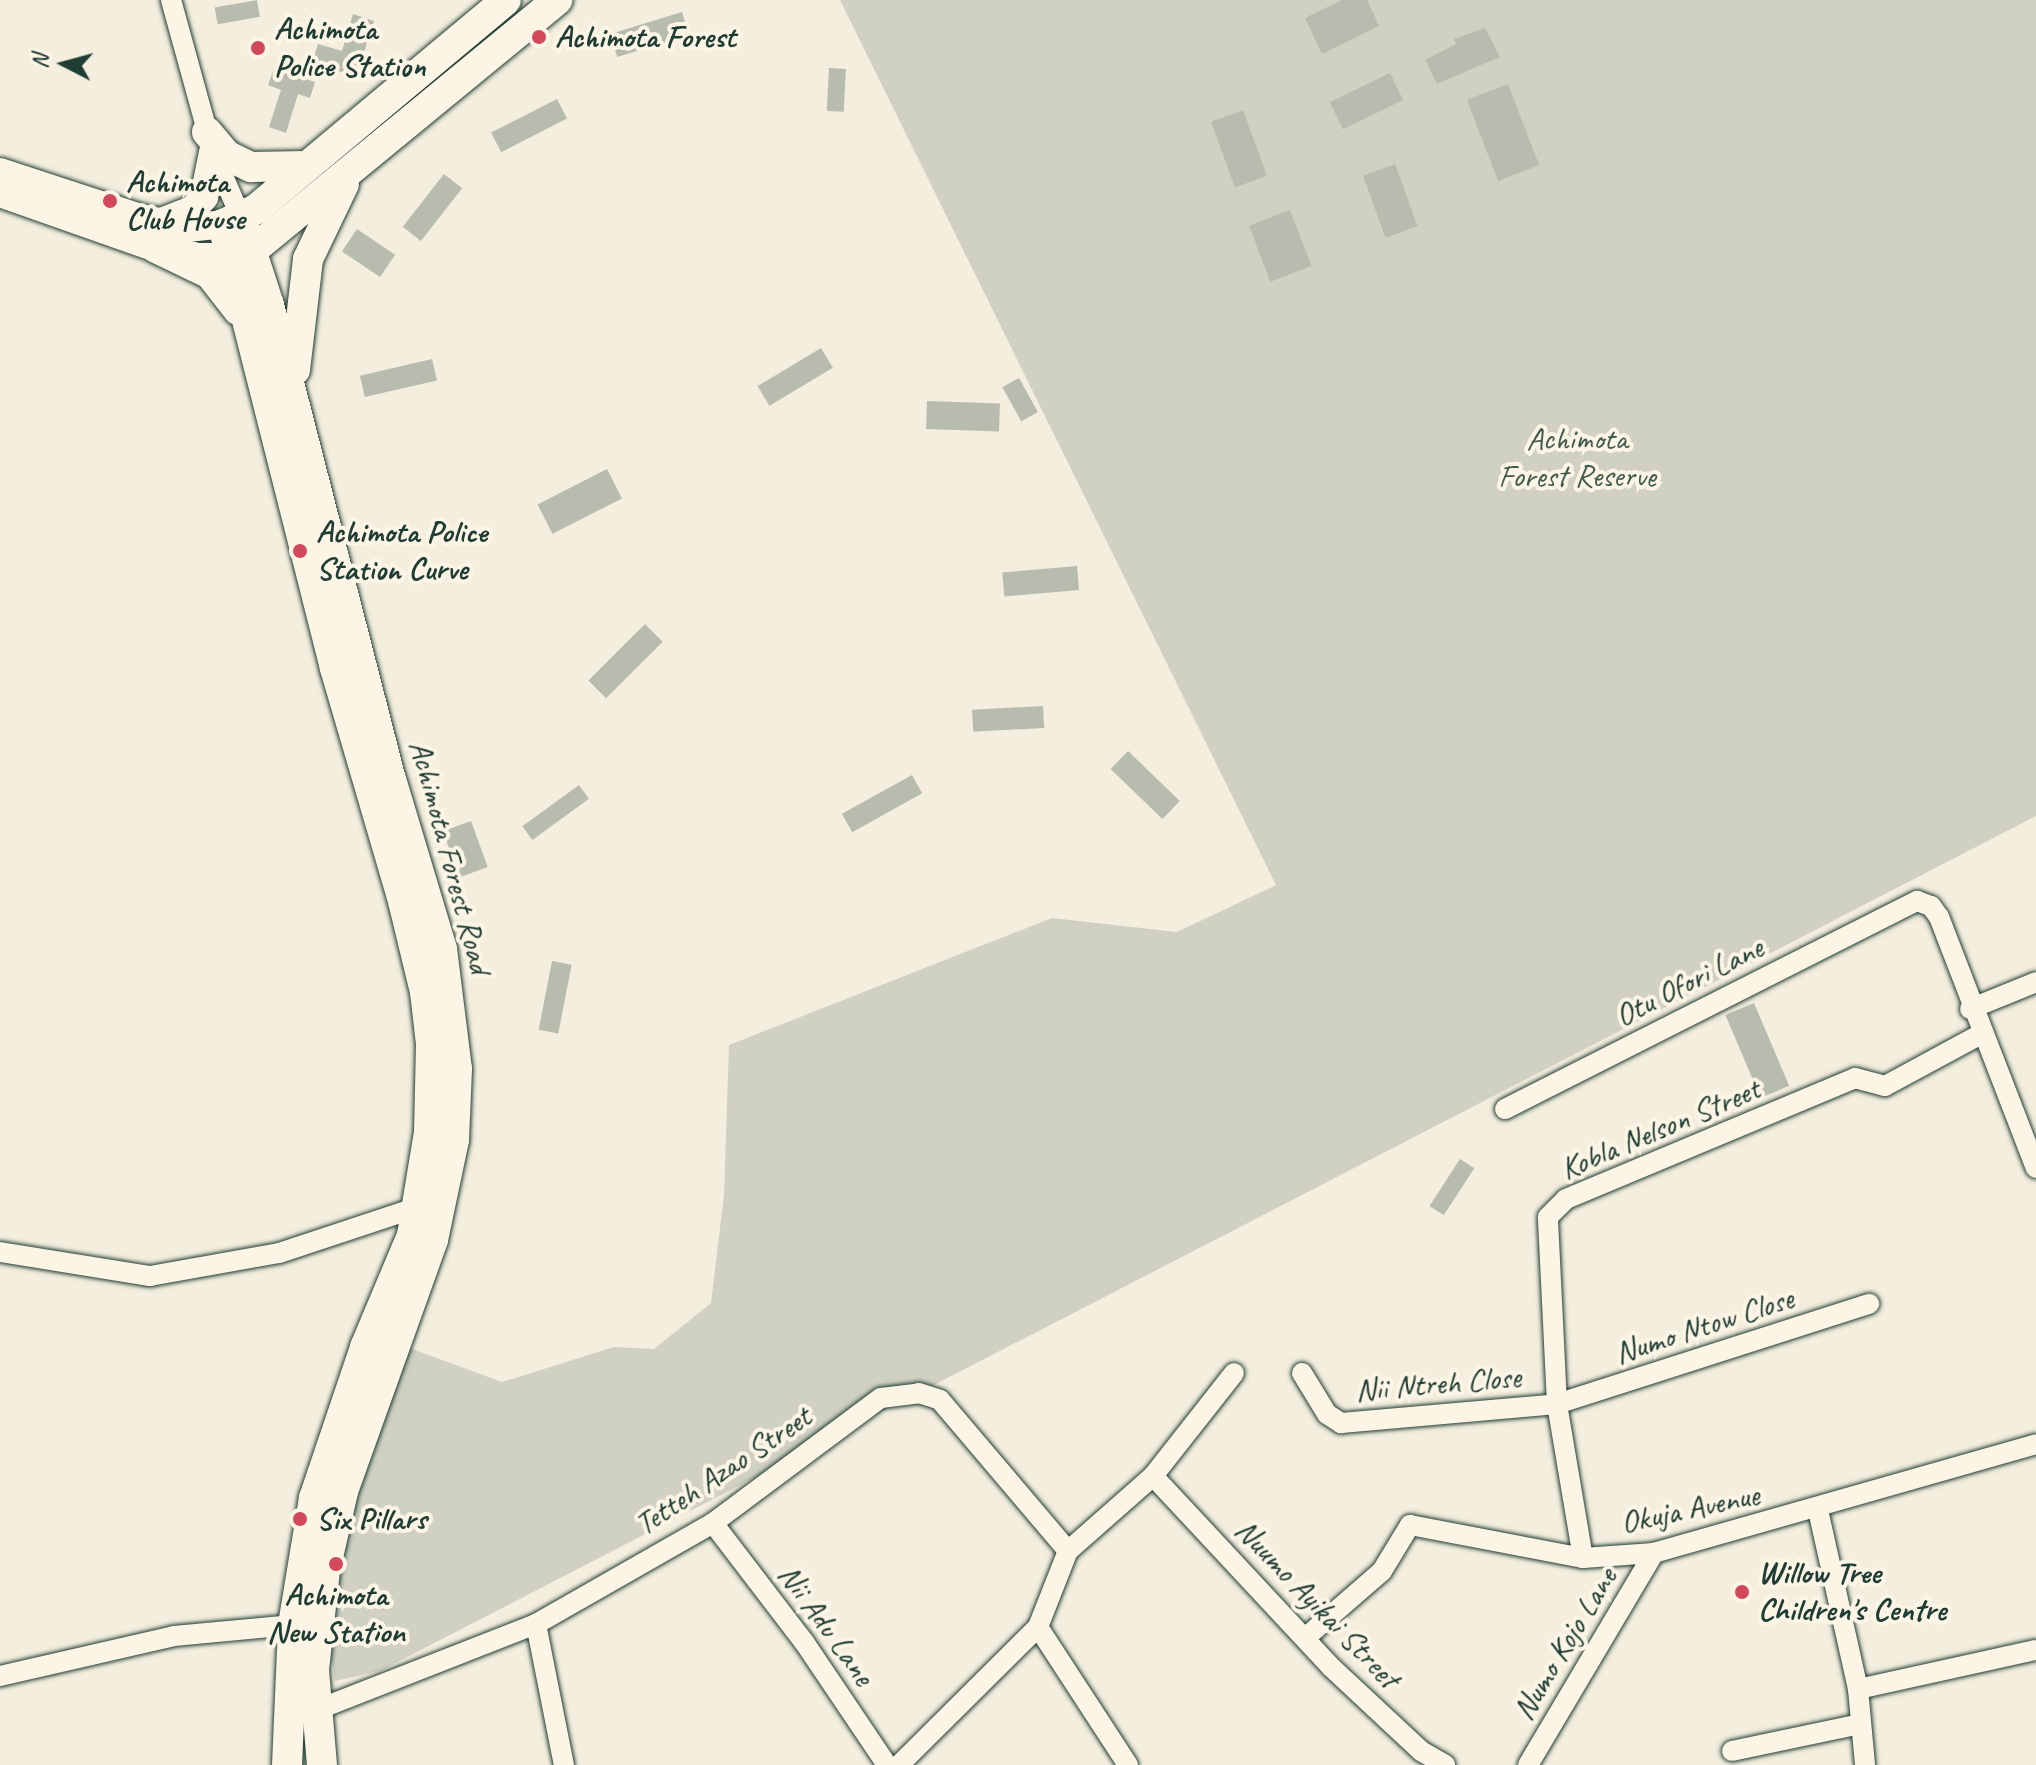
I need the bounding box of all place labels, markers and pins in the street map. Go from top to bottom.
place label: Achimota Police Station [274,11,426,86]
place label: Achimota Forest [555,18,735,56]
marker: Achimota Forest [530,28,548,46]
marker: Achimota Police Station [249,39,267,57]
place label: Achimota Club House [126,164,245,239]
marker: Achimota Club House [101,192,119,210]
place label: Achimota Police Station Curve [316,514,486,589]
marker: Achimota Police Station Curve [291,542,309,560]
place label: Six Pillars [316,1500,426,1538]
marker: Six Pillars [291,1510,309,1528]
marker: Achimota New Station [327,1555,345,1573]
place label: Willow Tree Children's Centre [1758,1555,1946,1630]
place label: Achimota New Station [266,1577,406,1652]
marker: Willow Tree Children's Centre [1733,1583,1751,1601]

